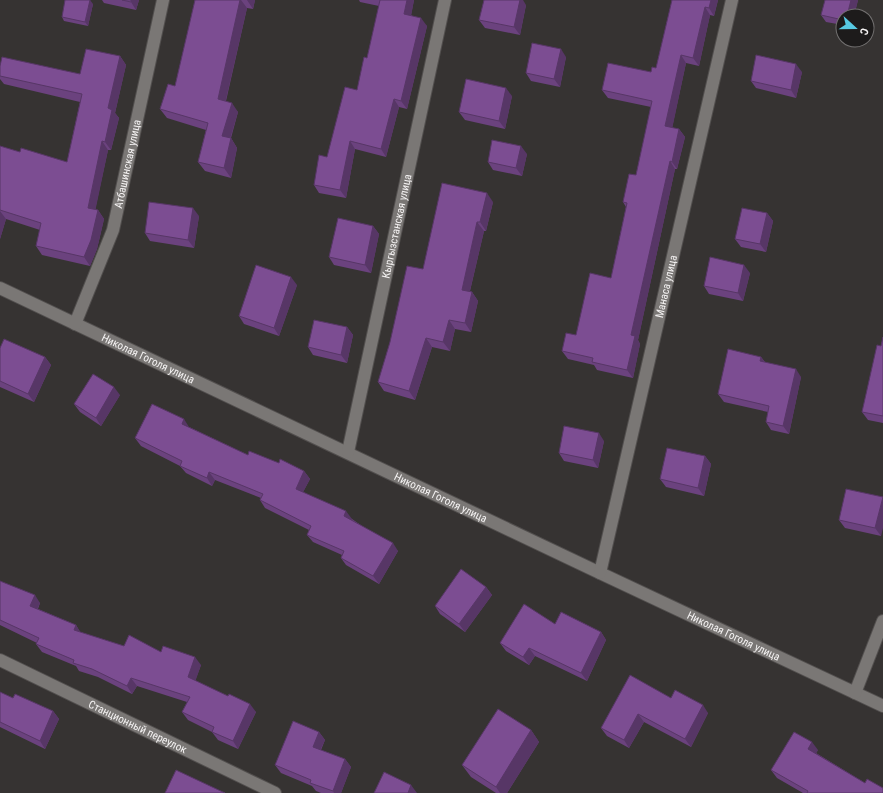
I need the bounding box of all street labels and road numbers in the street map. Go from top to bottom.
street label: Атбашинская улица [111,118,143,210]
street label: Кыргызстанская улица [379,173,414,280]
street label: Манаса улица [652,254,680,319]
street label: Николая Гоголя улица [100,331,197,386]
street label: Николая Гоголя улица [392,470,489,525]
street label: Николая Гоголя улица [685,608,782,663]
street label: Станционный переулок [86,697,190,756]

